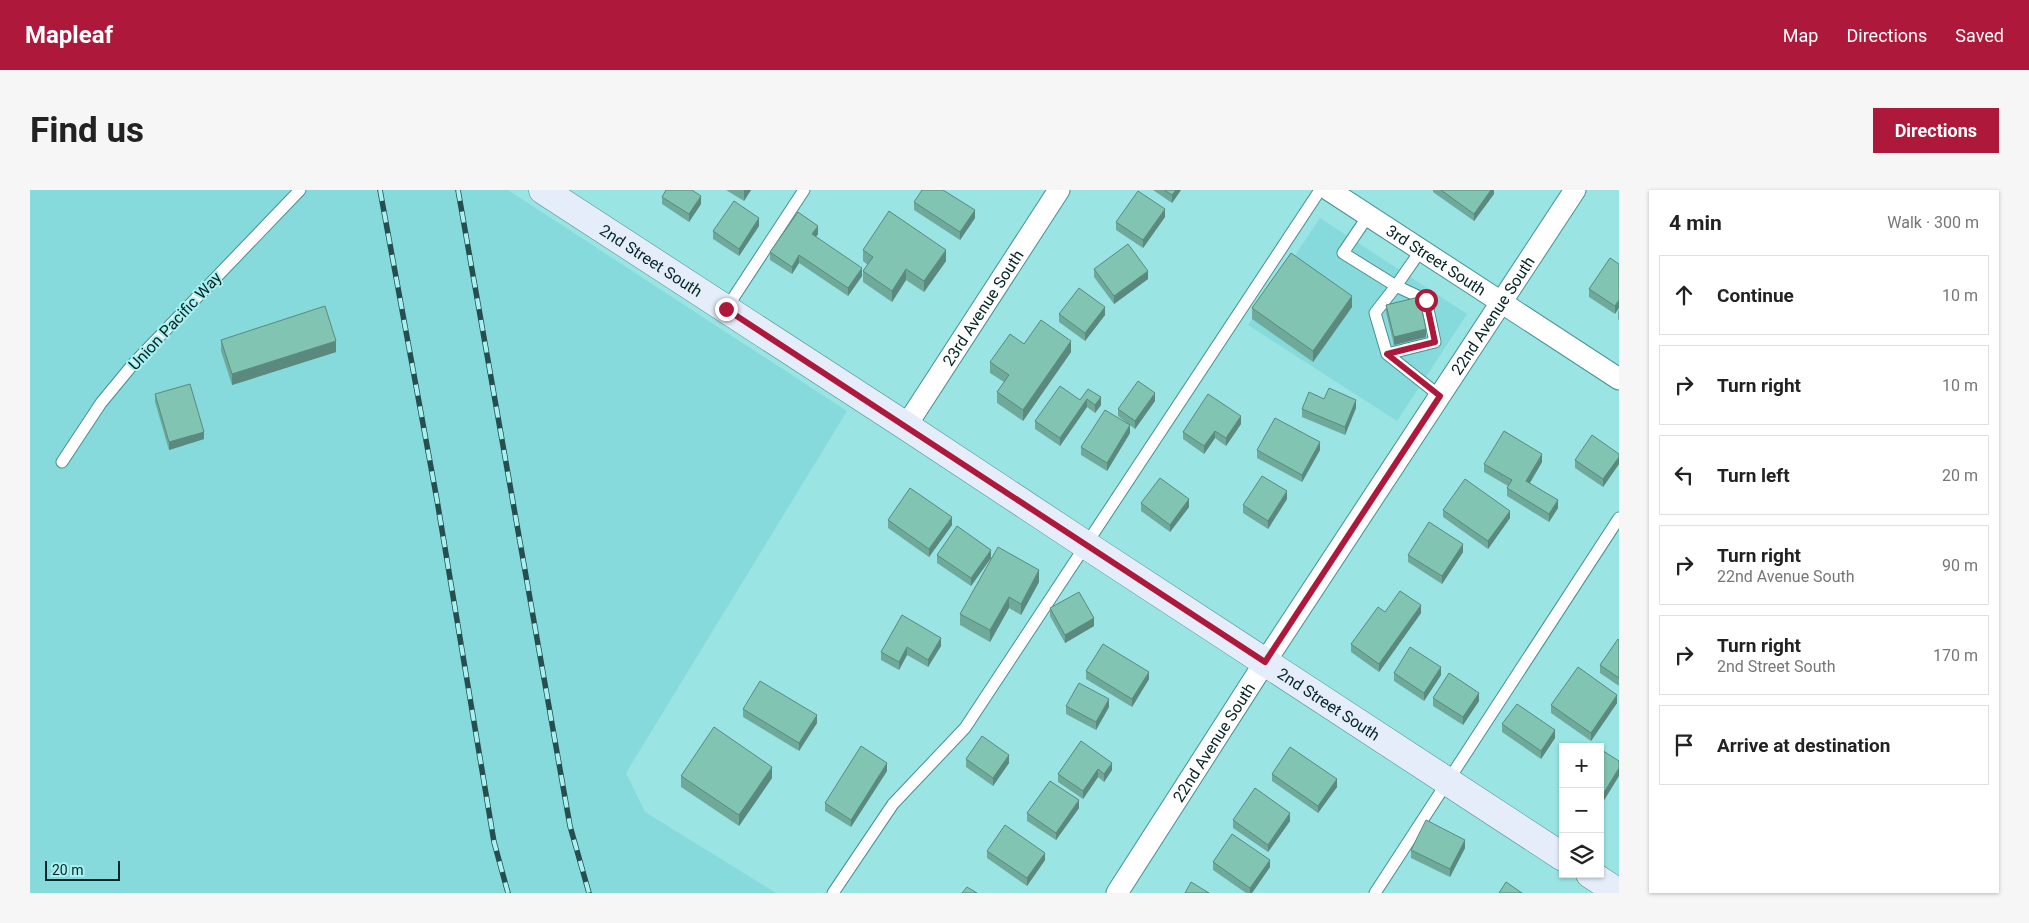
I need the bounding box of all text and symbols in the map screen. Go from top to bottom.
text: Mapleaf [25,21,113,49]
text: Map [1783,25,1818,46]
text: Directions [1846,25,1927,46]
text: Saved [1955,25,2004,46]
button: Directions [1873,108,1999,153]
text: Find us [30,110,144,151]
text: 4 min [1669,211,1722,235]
text: Walk · 300 m [1887,213,1979,232]
street label: 2nd Street South [596,220,706,301]
street label: 3rd Street South [1383,221,1490,299]
street label: 23rd Avenue South [938,246,1027,369]
street label: 22nd Avenue South [1447,253,1538,378]
street label: Union Pacific Way [125,268,226,374]
icon: ahead [1670,281,1698,309]
text: Continue [1717,284,1794,307]
text: 10 m [1942,286,1978,305]
route start [1415,289,1438,312]
route end [715,298,738,321]
icon: right [1670,371,1698,399]
text: Turn right [1717,374,1801,397]
text: 10 m [1942,376,1978,395]
icon: left [1670,461,1698,489]
text: Turn left [1717,464,1790,487]
text: 20 m [1942,466,1978,485]
text: Turn right [1717,544,1801,567]
icon: right [1670,551,1698,579]
text: 90 m [1942,556,1978,575]
text: 22nd Avenue South [1717,567,1855,586]
text: Turn right [1717,634,1801,657]
icon: right [1670,641,1698,669]
text: 170 m [1933,646,1978,665]
text: 2nd Street South [1717,657,1836,676]
street label: 2nd Street South [1274,663,1384,744]
street label: 22nd Avenue South [1168,679,1259,805]
icon: arrive [1670,731,1698,759]
text: Arrive at destination [1717,734,1890,757]
map controls [1559,743,1604,878]
button: + [1559,743,1604,788]
button: − [1559,788,1604,833]
button: layers [1559,833,1604,878]
scale bar [45,858,120,881]
text: 20 m [52,862,84,878]

